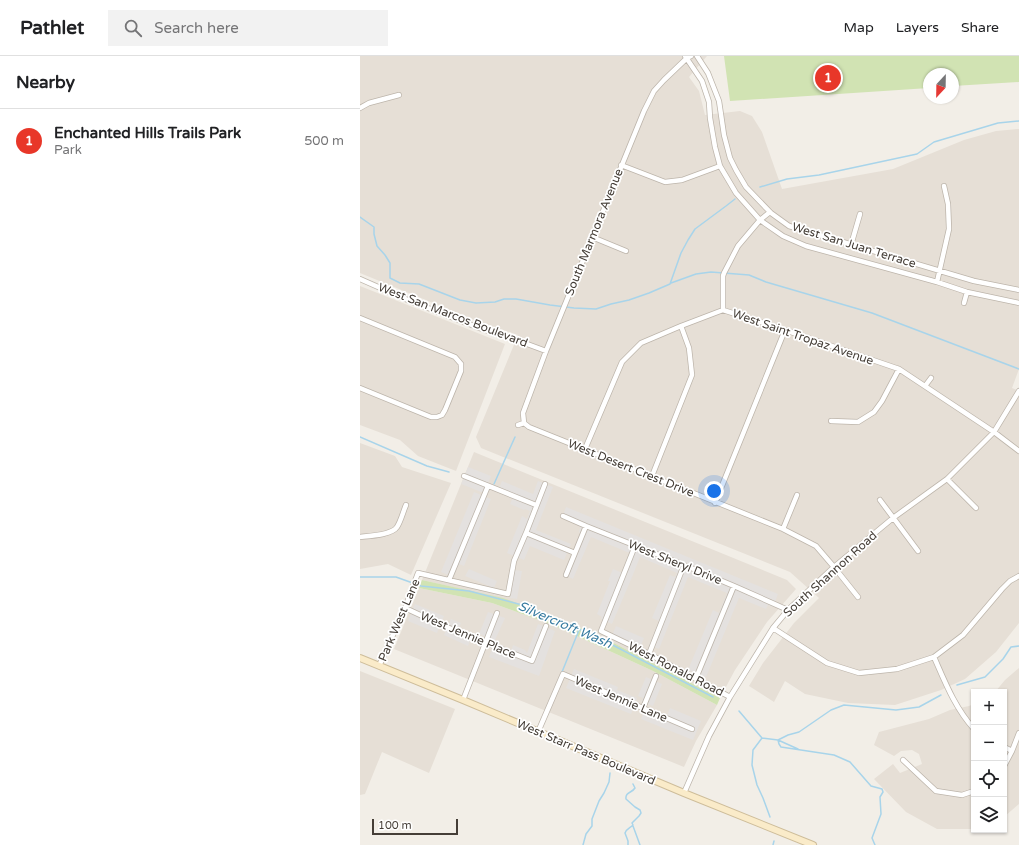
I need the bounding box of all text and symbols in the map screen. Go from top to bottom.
search box [108,10,388,46]
text: Pathlet [20,17,84,39]
icon: search [122,17,144,39]
text: Search here [154,19,239,37]
text: Map [844,19,874,36]
text: Layers [896,19,939,36]
text: Share [961,19,999,36]
pin: 1 [815,63,841,93]
north arrow [923,68,959,104]
text: Nearby [16,72,75,93]
text: Enchanted Hills Trails Park [54,124,241,142]
text: 1 [25,133,33,149]
text: 500 m [304,133,344,149]
text: Park [54,142,82,158]
street label: South Marmora Avenue [562,166,626,298]
street label: West San Juan Terrace [790,219,918,271]
street label: West San Marcos Boulevard [376,280,530,350]
street label: West Saint Tropaz Avenue [731,306,876,368]
street label: West Desert Crest Drive [566,436,696,500]
your location [704,481,724,501]
street label: South Shannon Road [780,528,880,620]
street label: West Sheryl Drive [626,537,724,587]
street label: Park West Lane [375,576,423,663]
water label: Silvercroft Wash [516,598,615,652]
street label: West Jennie Place [418,609,518,662]
street label: West Ronald Road [626,639,726,699]
street label: West Jennie Lane [572,673,670,725]
map controls [971,689,1007,833]
button: + [971,689,1007,725]
street label: West Starr Pass Boulevard [515,716,657,788]
button: − [971,725,1007,761]
button: locate [971,761,1007,797]
button: layers [971,797,1007,833]
scale bar [372,817,458,836]
text: 100 m [378,819,412,832]

